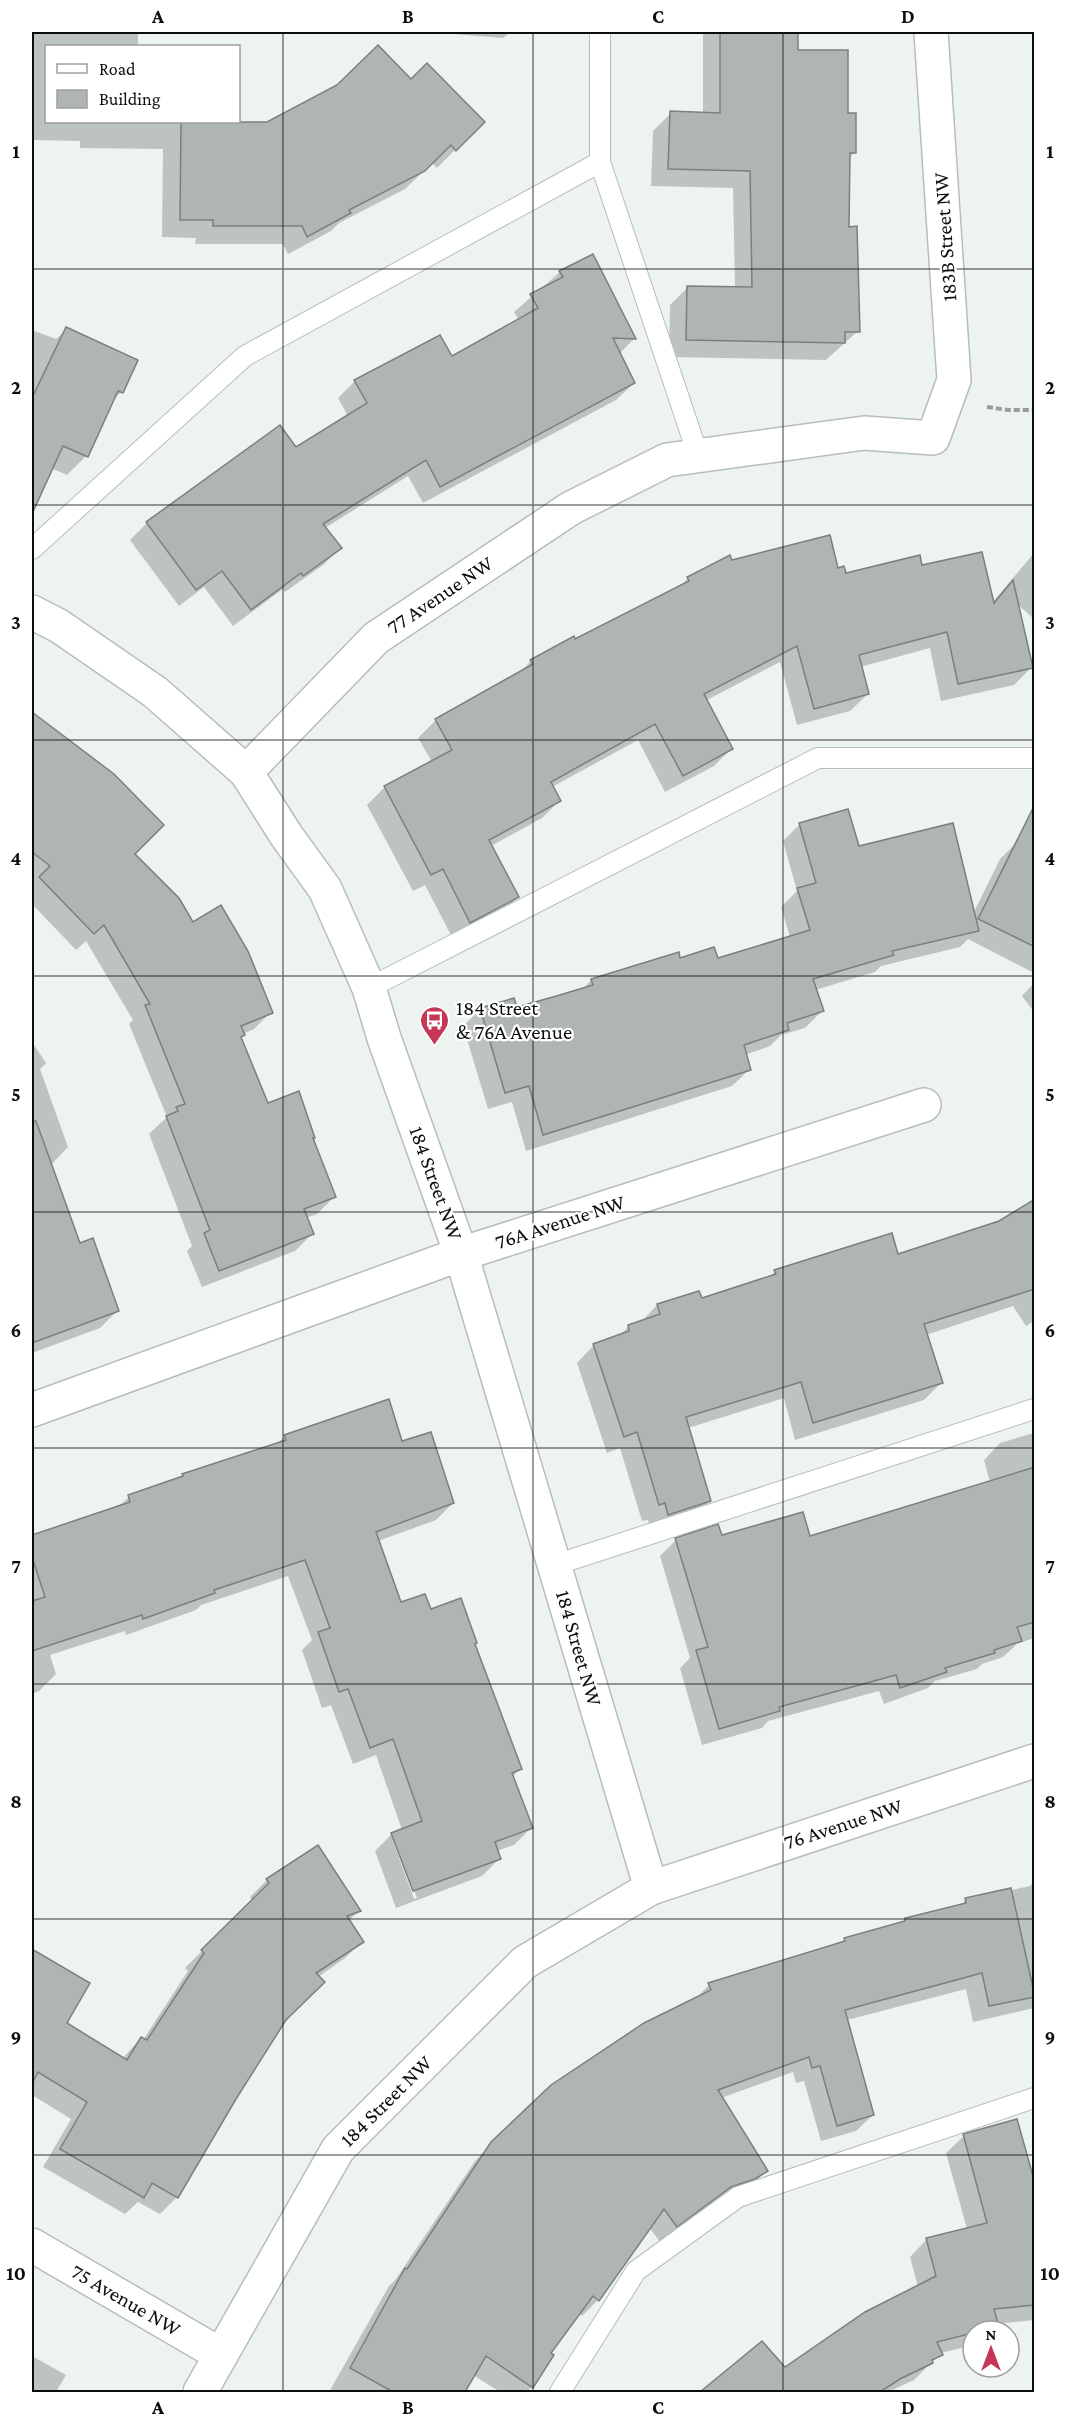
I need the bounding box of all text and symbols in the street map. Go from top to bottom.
text: A [151,5,165,27]
text: B [402,5,414,27]
text: C [652,5,664,27]
text: D [901,5,915,27]
legend [45,45,240,123]
text: Road [99,59,136,79]
text: Building [99,89,161,109]
text: 1 [12,140,20,162]
text: 1 [1046,140,1054,162]
street label: 183B Street NW [928,171,961,302]
text: 2 [11,376,21,398]
text: 2 [1045,376,1055,398]
street label: 77 Avenue NW [383,550,498,639]
text: 3 [11,611,21,633]
text: 3 [1045,611,1055,633]
text: 4 [11,847,22,869]
text: 4 [1045,847,1056,869]
place label: 184 Street & 76A Avenue [456,996,572,1044]
bus stop icon: 184 Street & 76A Avenue [419,1004,451,1046]
text: 5 [11,1083,21,1105]
text: 5 [1045,1083,1055,1105]
street label: 184 Street NW [404,1123,468,1244]
street label: 76A Avenue NW [492,1190,628,1254]
text: 6 [11,1319,21,1341]
text: 6 [1045,1319,1055,1341]
text: 7 [11,1555,21,1577]
text: 7 [1045,1555,1055,1577]
street label: 184 Street NW [551,1587,607,1709]
text: 8 [10,1790,22,1812]
text: 8 [1044,1790,1056,1812]
street label: 76 Avenue NW [781,1793,906,1854]
text: 9 [11,2026,21,2048]
text: 9 [1045,2026,1055,2048]
street label: 184 Street NW [335,2050,437,2152]
street label: 75 Avenue NW [67,2259,186,2341]
text: 10 [6,2262,26,2284]
text: 10 [1040,2262,1060,2284]
north arrow [961,2319,1021,2379]
text: N [986,2326,997,2343]
text: A [151,2396,165,2418]
text: B [402,2396,414,2418]
text: C [652,2396,664,2418]
text: D [901,2396,915,2418]

